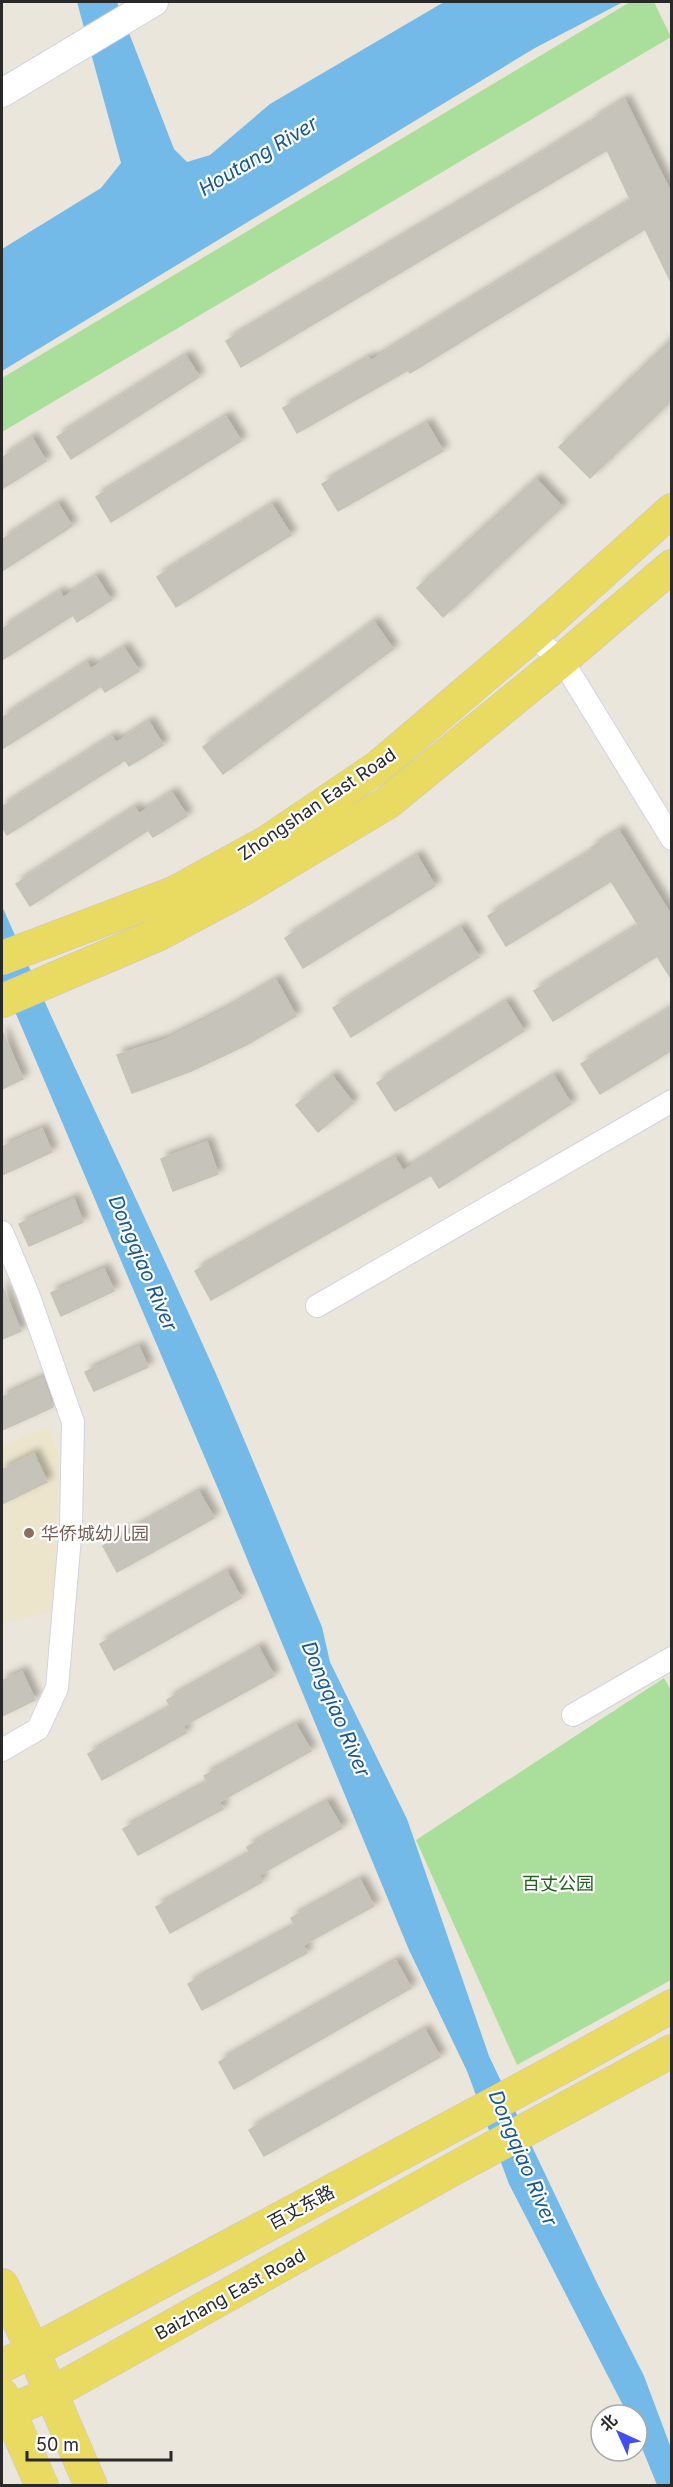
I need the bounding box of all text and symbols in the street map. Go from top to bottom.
water label: Houtang River [194,111,322,201]
street label: Zhongshan East Road [234,744,400,864]
water label: Dongqiao River [104,1192,183,1335]
place label: 华侨城幼儿园 [41,1523,149,1544]
marker: 华侨城幼儿园 [22,1526,36,1540]
water label: Dongqiao River [297,1638,376,1781]
park label: 百丈公园 [522,1873,594,1894]
water label: Dongqiao River [484,2087,563,2230]
street label: 百丈东路 [264,2181,338,2233]
street label: Baizhang East Road [151,2244,309,2344]
north arrow [589,2403,649,2463]
text: 北 [596,2410,621,2435]
scale bar [27,2424,171,2462]
text: 50 m [36,2434,79,2455]

